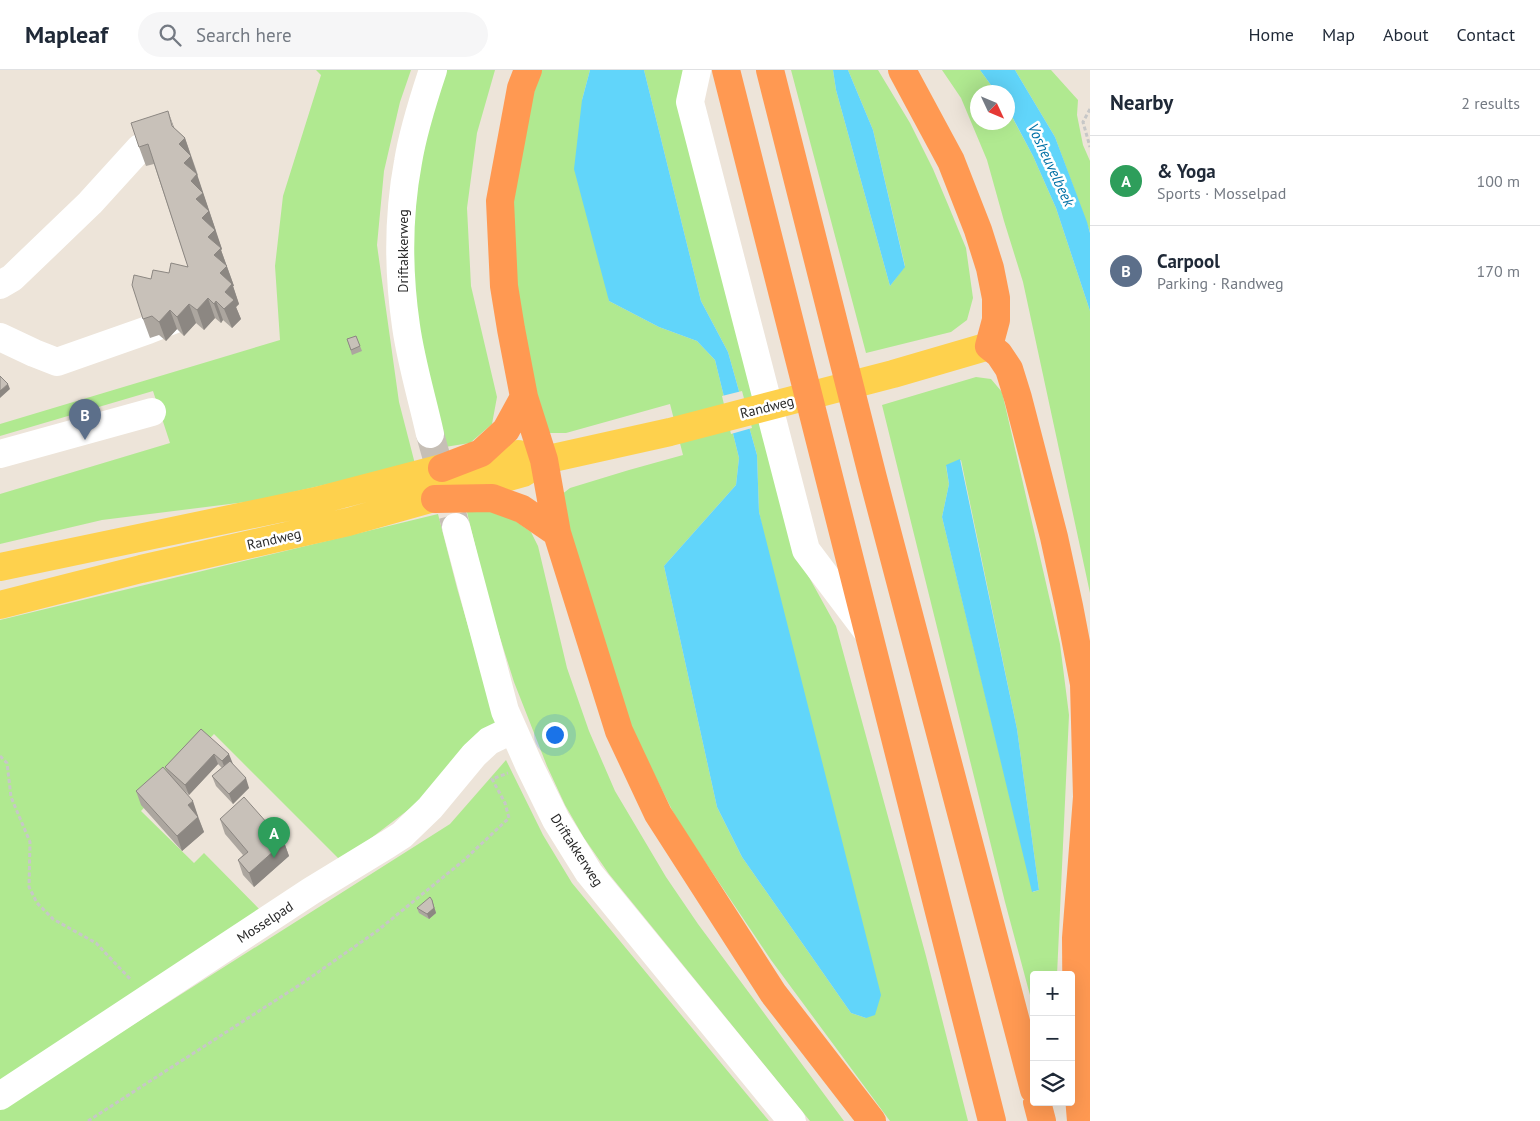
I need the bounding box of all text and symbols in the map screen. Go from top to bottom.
search box [138,12,488,57]
text: Mapleaf [25,19,108,50]
icon: search [156,21,184,49]
text: Search here [196,23,292,47]
text: Home [1248,23,1294,46]
text: Map [1322,23,1355,46]
text: About [1383,23,1429,46]
text: Contact [1457,23,1515,46]
north arrow [970,85,1015,130]
text: Nearby [1110,89,1173,116]
text: 2 results [1461,93,1520,113]
water label: Vosheuvelbeek [1024,120,1079,210]
text: & Yoga [1157,159,1216,183]
text: A [1121,171,1131,191]
text: 100 m [1477,171,1520,191]
text: Sports · Mosselpad [1157,183,1286,203]
street label: Driftakkerweg [394,209,412,293]
text: Carpool [1157,249,1220,273]
text: B [1121,261,1131,281]
text: 170 m [1477,261,1520,281]
text: Parking · Randweg [1157,273,1284,293]
street label: Randweg [738,392,796,422]
pin: B [69,399,101,440]
street label: Randweg [245,524,303,554]
your location [542,722,568,748]
street label: Driftakkerweg [547,810,607,890]
pin: A [258,817,290,858]
street label: Mosselpad [233,897,297,947]
map controls [1030,971,1075,1106]
button: + [1030,971,1075,1016]
button: − [1030,1016,1075,1061]
button: layers [1030,1061,1075,1106]

